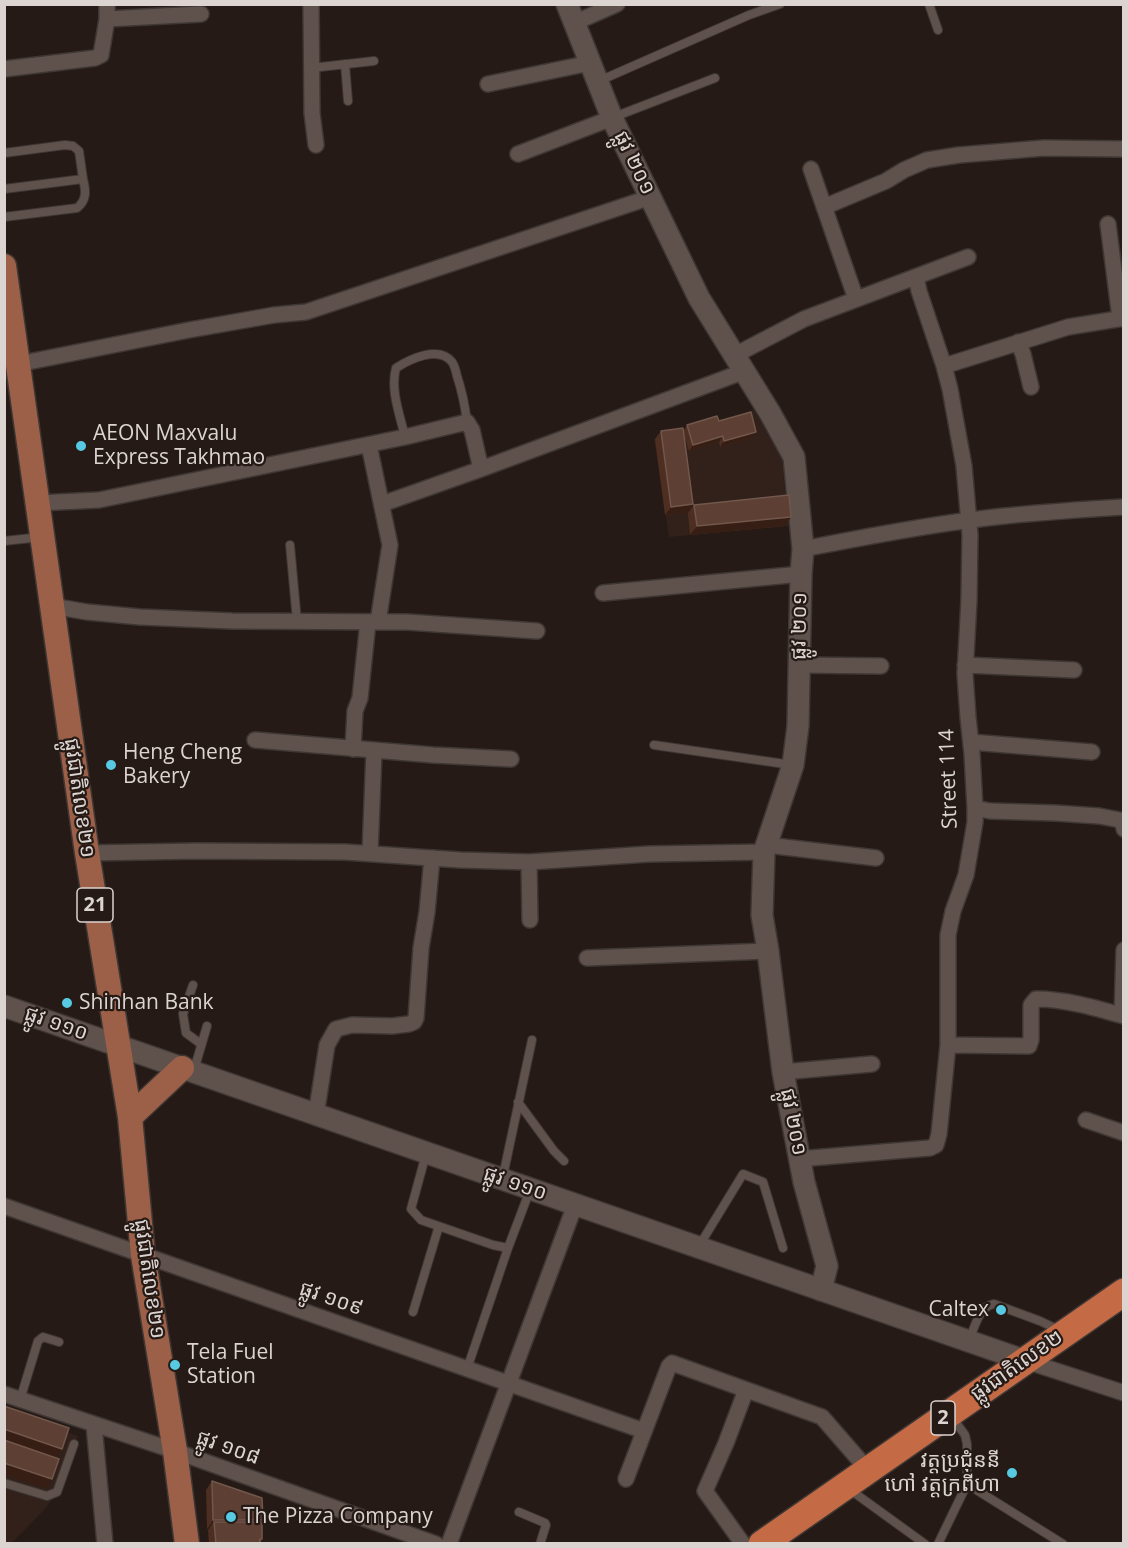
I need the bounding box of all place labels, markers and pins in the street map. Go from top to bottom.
place label: AEON Maxvalu Express Takhmao [93,421,265,471]
marker: AEON Maxvalu Express Takhmao [74,439,88,453]
place label: Heng Cheng Bakery [123,740,242,790]
marker: Heng Cheng Bakery [104,758,118,772]
place label: Shinhan Bank [79,990,214,1016]
marker: Shinhan Bank [60,996,74,1010]
place label: Caltex [929,1297,989,1323]
marker: Caltex [994,1303,1008,1317]
place label: Tela Fuel Station [187,1340,274,1390]
marker: Tela Fuel Station [168,1358,182,1372]
place label: វត្តប្រជុំននី ហៅ វត្តក្រពីហា [885,1448,1000,1498]
marker: វត្តប្រជុំននី ហៅ វត្តក្រពីហា [1005,1466,1019,1480]
place label: The Pizza Company [243,1504,433,1530]
marker: The Pizza Company [224,1510,238,1524]

